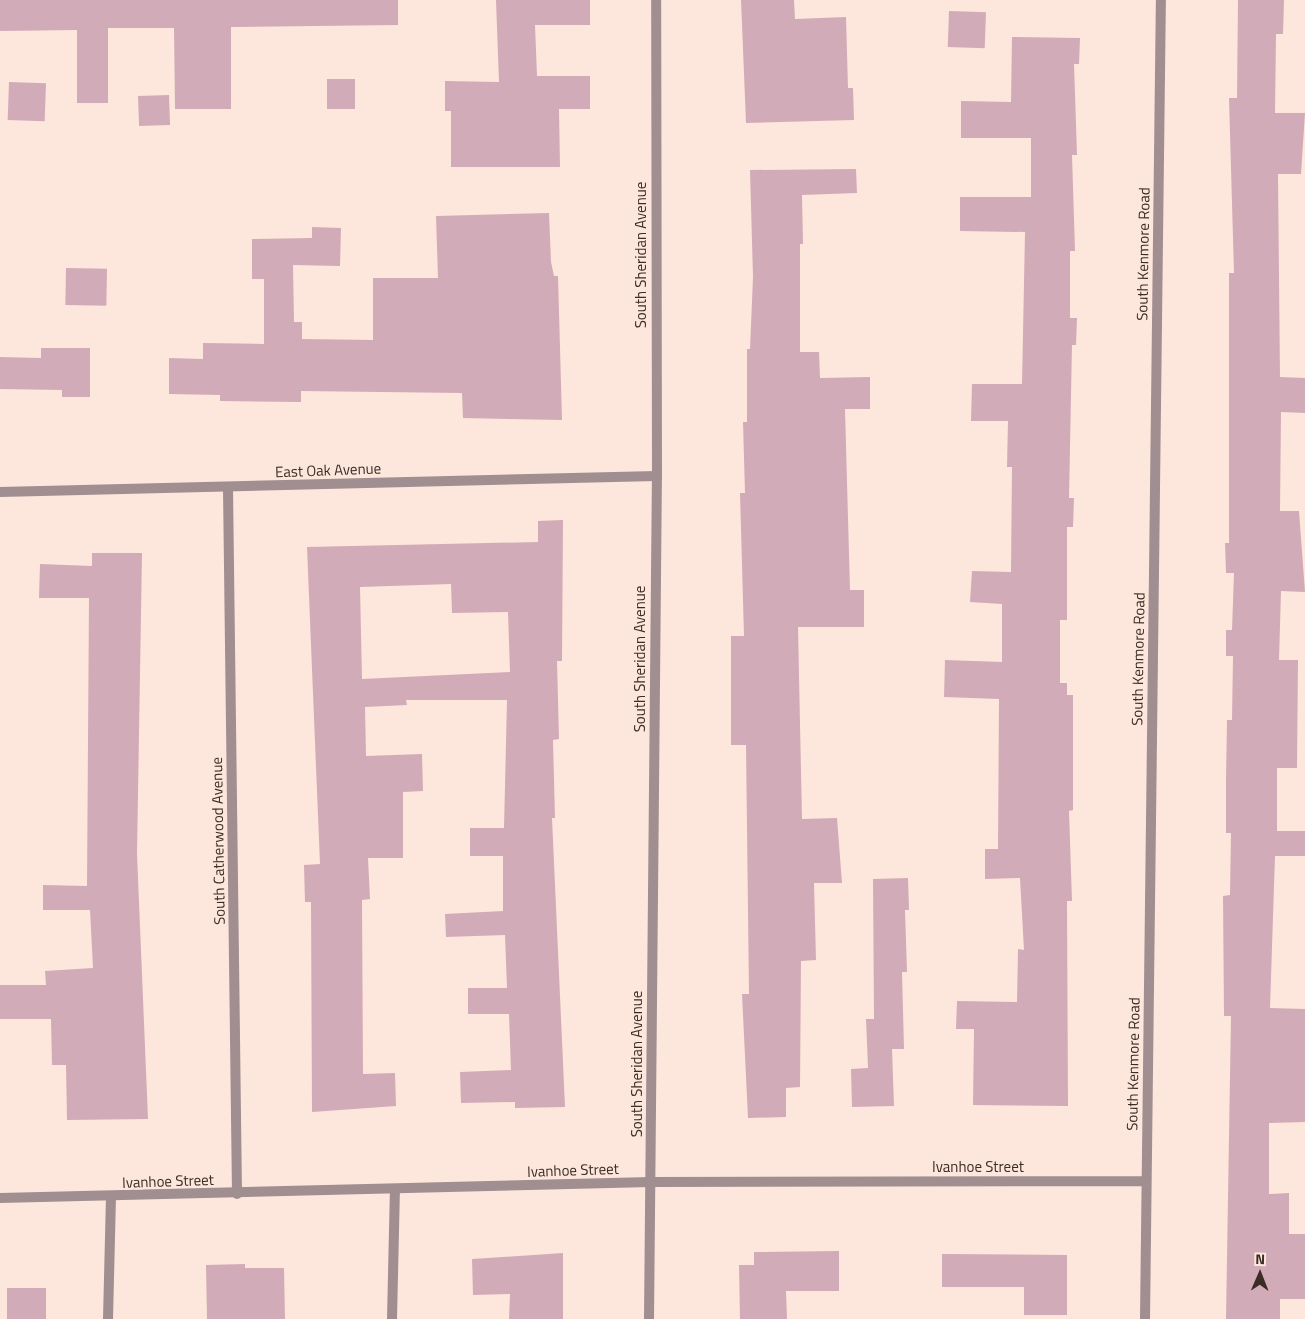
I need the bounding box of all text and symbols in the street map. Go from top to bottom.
street label: South Sheridan Avenue [632,182,650,328]
street label: South Kenmore Road [1133,187,1153,321]
street label: East Oak Avenue [275,459,381,481]
street label: South Sheridan Avenue [631,586,649,732]
street label: South Kenmore Road [1128,592,1148,726]
street label: South Catherwood Avenue [208,757,228,925]
street label: South Sheridan Avenue [628,991,646,1137]
street label: South Kenmore Road [1123,997,1143,1131]
street label: Ivanhoe Street [932,1158,1024,1176]
street label: Ivanhoe Street [527,1159,619,1181]
street label: Ivanhoe Street [122,1170,214,1192]
text: N [1255,1248,1265,1269]
north arrow [1235,1249,1285,1299]

